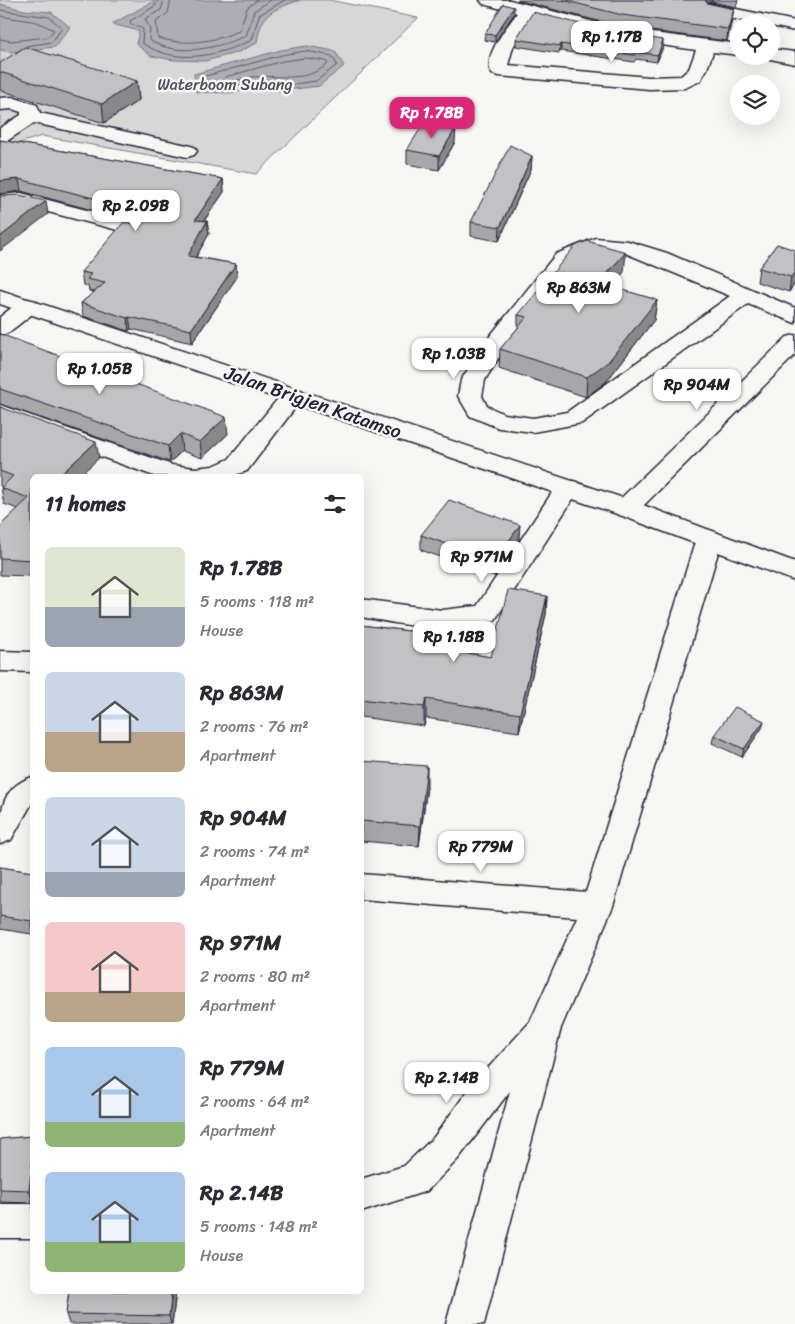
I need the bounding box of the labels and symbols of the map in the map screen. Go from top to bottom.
pin: Rp 1.17B [560,20,664,63]
park label: Waterboom Subang [157,70,293,99]
pin: Rp 1.78B [380,96,484,139]
pin: Rp 2.09B [84,190,188,232]
pin: Rp 863M [533,272,625,314]
pin: Rp 1.03B [402,338,506,380]
pin: Rp 1.05B [48,352,152,395]
street label: Jalan Brigjen Katamso [219,356,406,448]
pin: Rp 904M [651,368,743,411]
pin: Rp 971M [436,540,528,583]
pin: Rp 1.18B [402,620,506,663]
pin: Rp 779M [435,830,527,873]
pin: Rp 2.14B [395,1062,499,1104]

